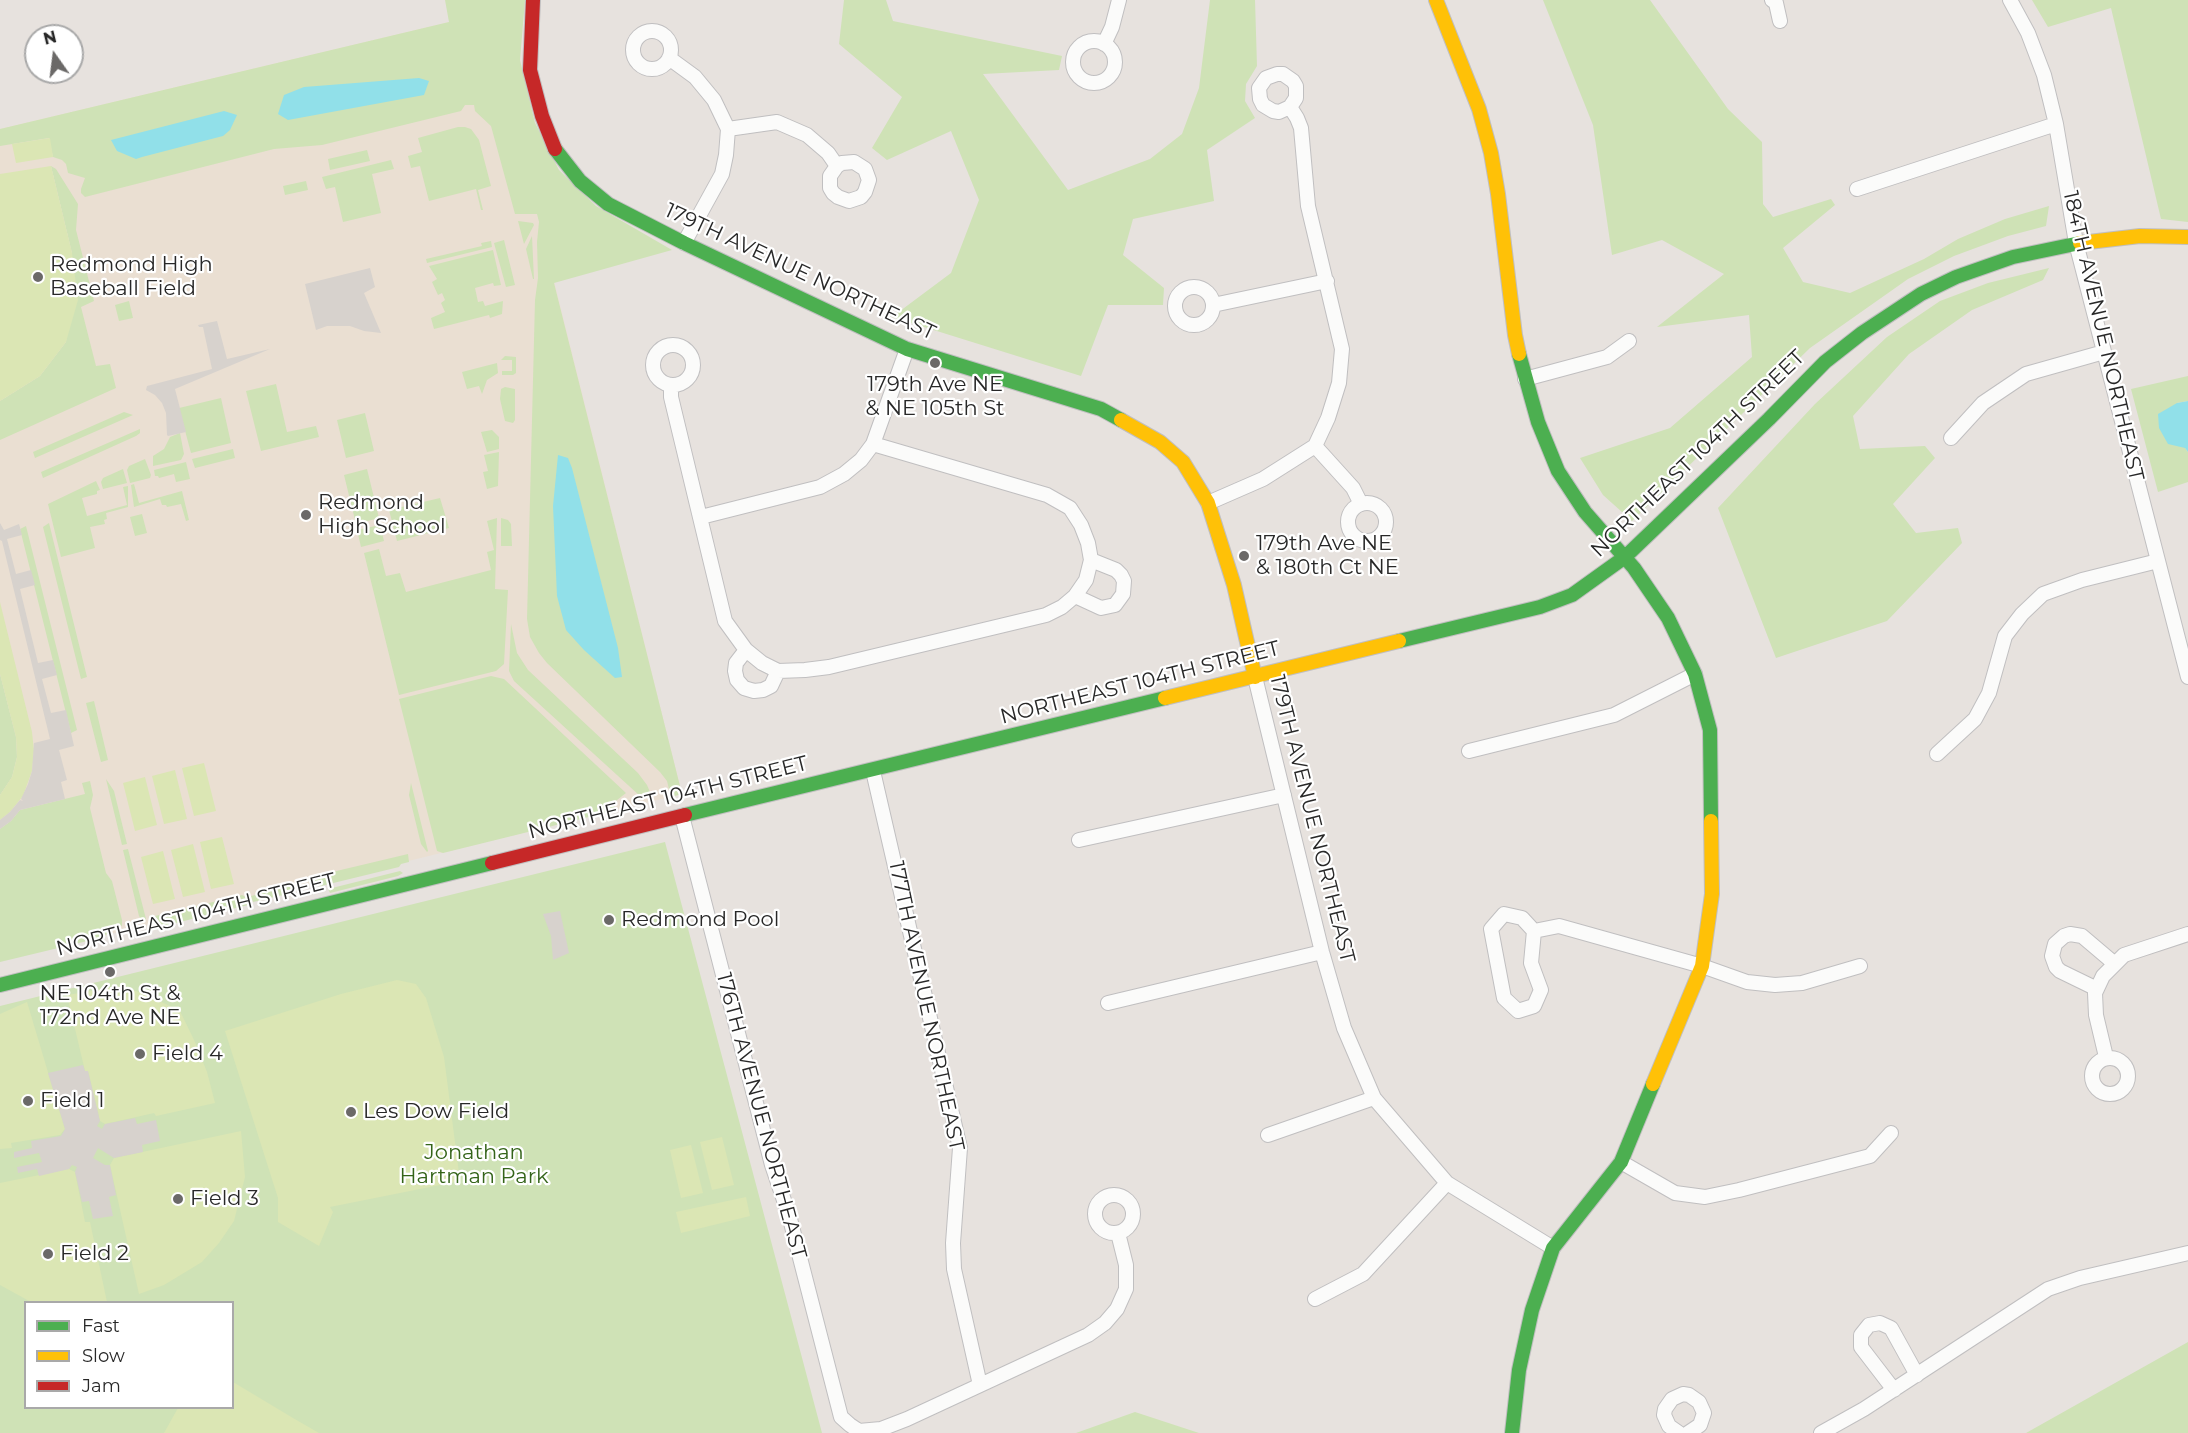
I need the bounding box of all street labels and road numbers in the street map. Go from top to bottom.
street label: 184TH AVENUE NORTHEAST [2057,188,2149,484]
street label: 179TH AVENUE NORTHEAST [661,198,939,346]
street label: NORTHEAST 104TH STREET [1586,345,1810,563]
street label: NORTHEAST 104TH STREET [998,636,1282,730]
street label: 179TH AVENUE NORTHEAST [1264,673,1360,965]
street label: NORTHEAST 104TH STREET [526,751,810,845]
street label: 177TH AVENUE NORTHEAST [883,859,969,1153]
street label: NORTHEAST 104TH STREET [54,868,338,962]
street label: 176TH AVENUE NORTHEAST [711,970,811,1262]

